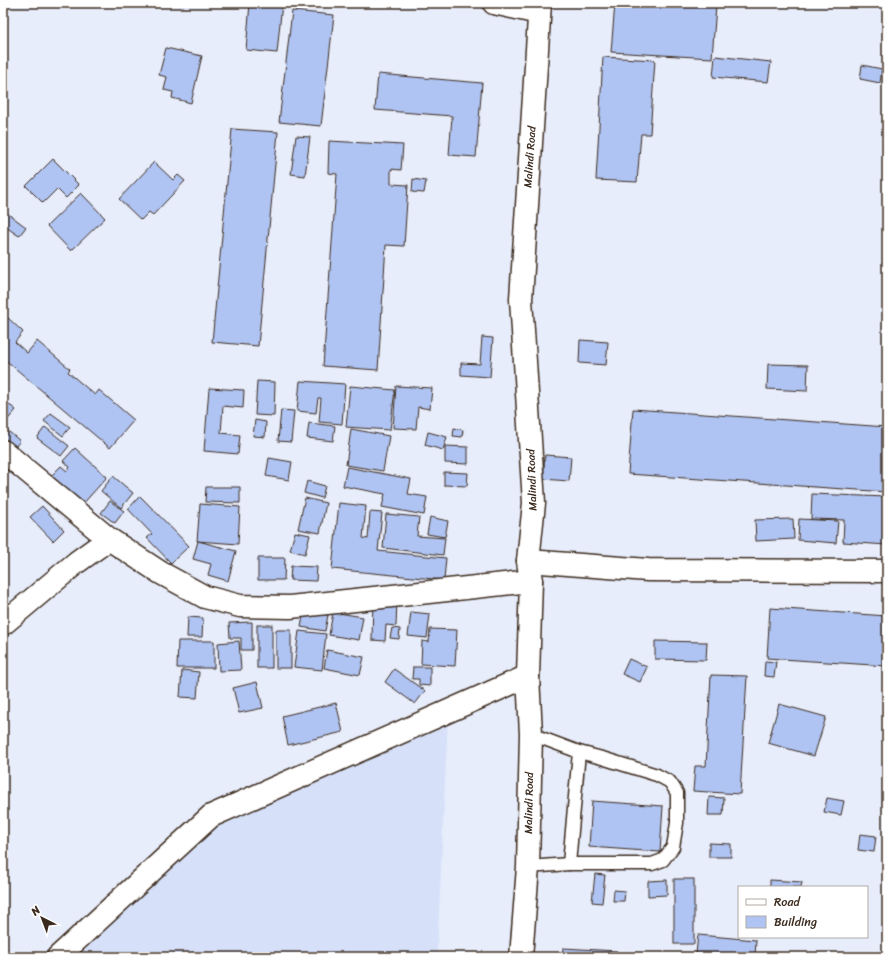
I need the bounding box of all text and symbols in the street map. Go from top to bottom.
street label: Malindi Road [518,124,542,189]
street label: Malindi Road [521,448,543,511]
street label: Malindi Road [519,771,539,834]
legend [738,886,868,938]
text: Road [774,891,801,913]
north arrow [22,898,62,938]
text: N [26,901,45,921]
text: Building [774,911,817,933]

